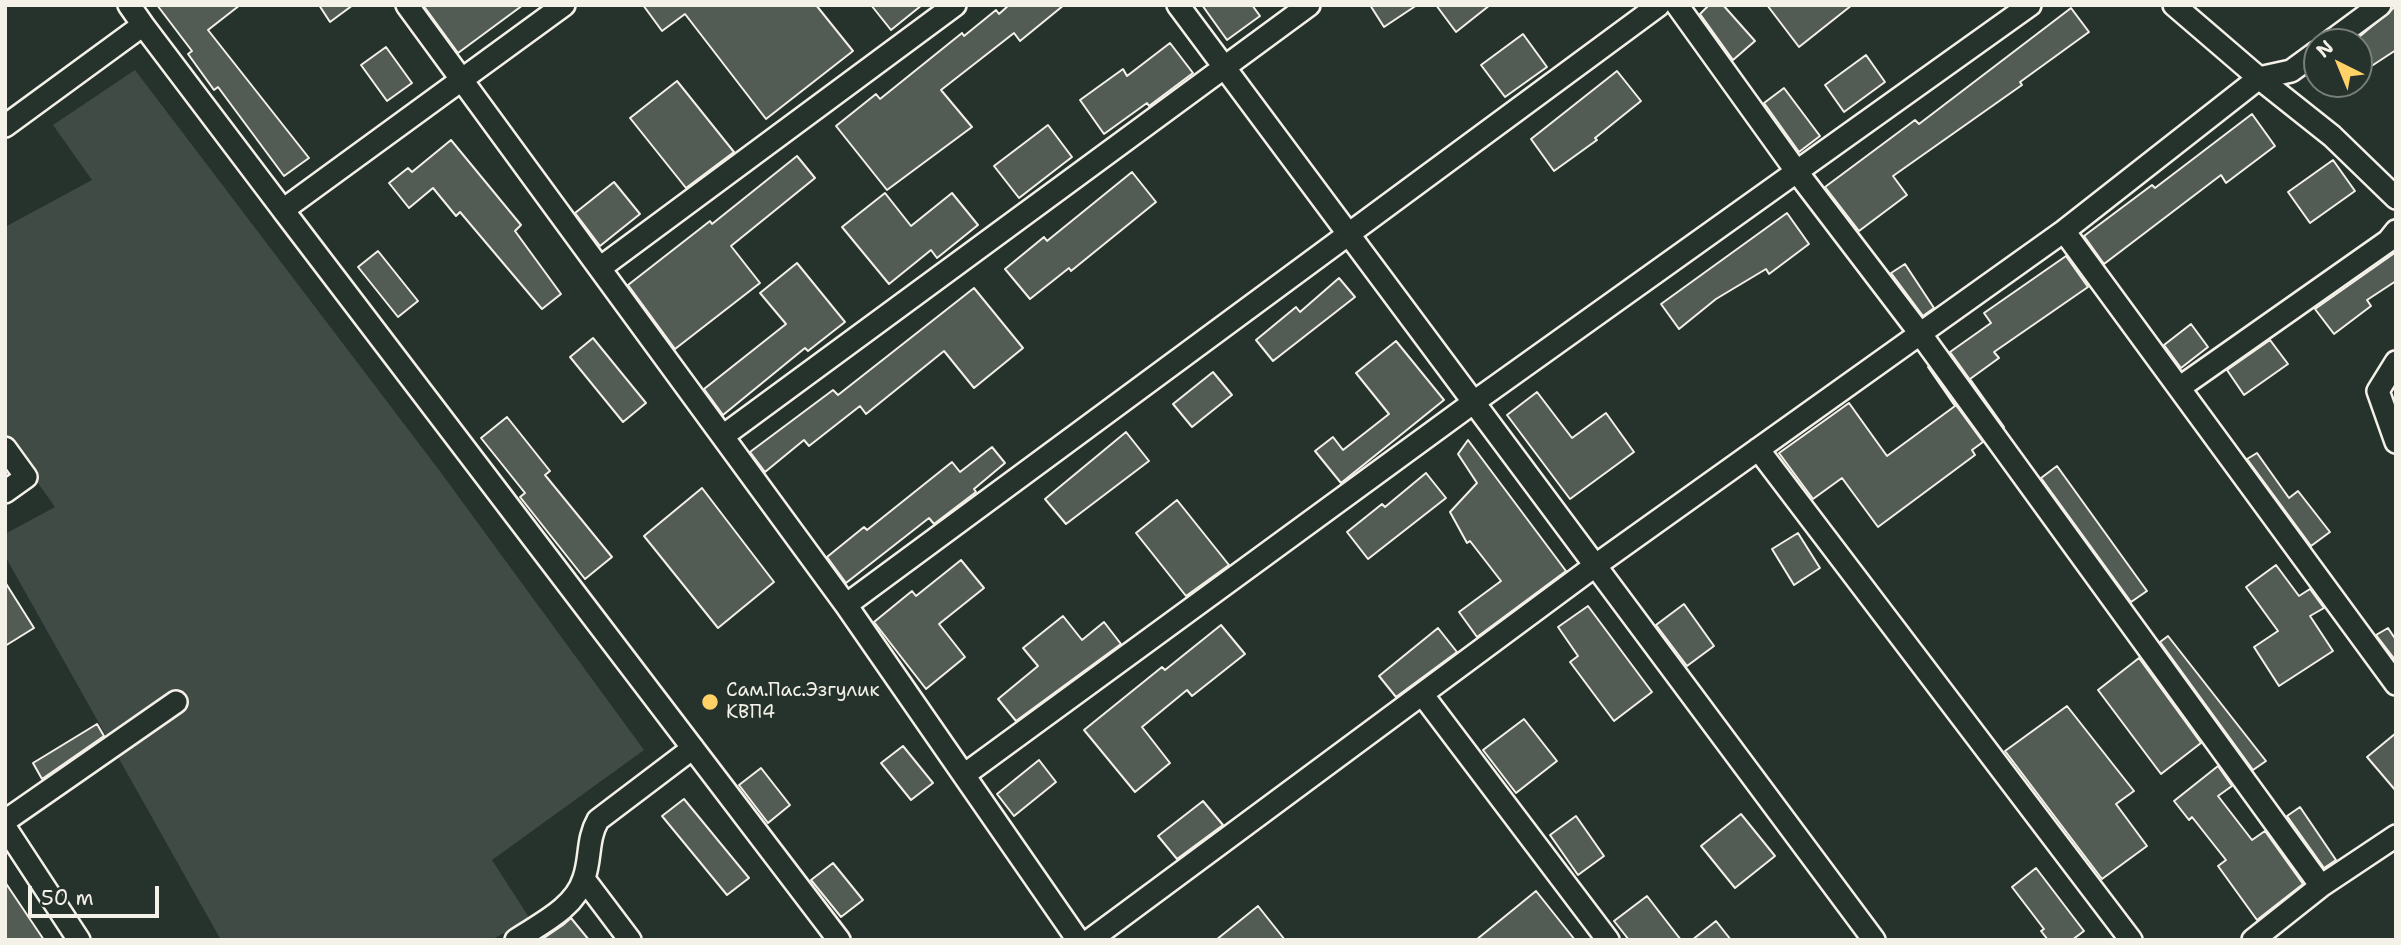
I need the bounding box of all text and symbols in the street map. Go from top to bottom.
north arrow [2303,28,2373,98]
text: N [2311,34,2339,63]
place label: Сам.Пас.Эзгулик КВП4 [726,680,880,724]
marker: Сам.Пас.Эзгулик КВП4 [700,692,720,712]
scale bar [32,872,163,916]
text: 50 m [41,884,94,912]

